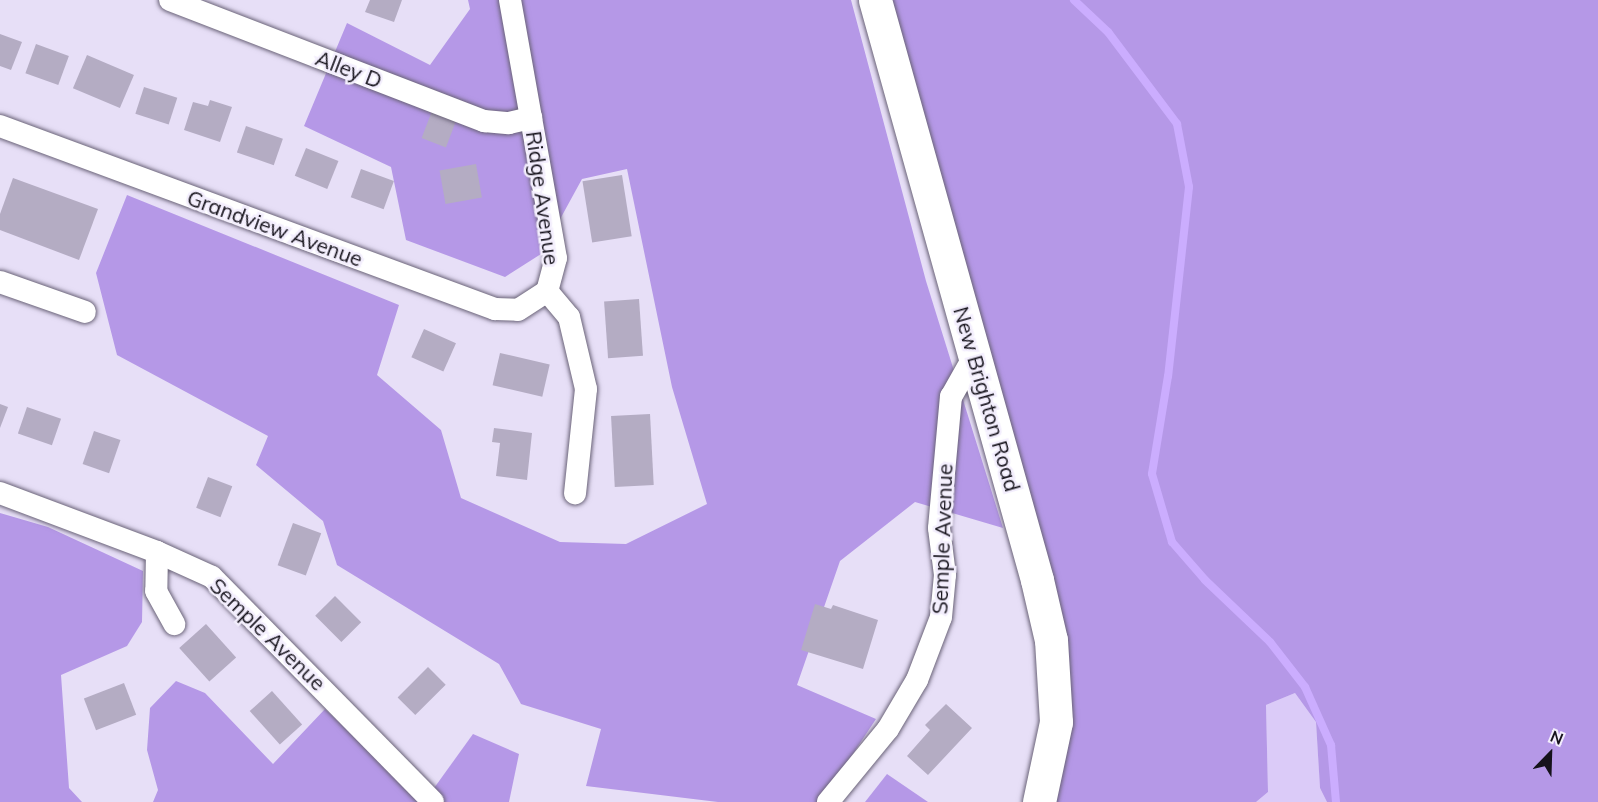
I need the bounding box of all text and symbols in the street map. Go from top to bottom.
street label: Alley D [312,45,386,93]
street label: Ridge Avenue [521,129,565,267]
street label: Grandview Avenue [184,185,366,271]
street label: New Brighton Road [949,304,1025,494]
street label: Semple Avenue [927,463,957,615]
street label: Semple Avenue [205,573,331,695]
north arrow [1520,724,1580,784]
text: N [1548,726,1567,749]

